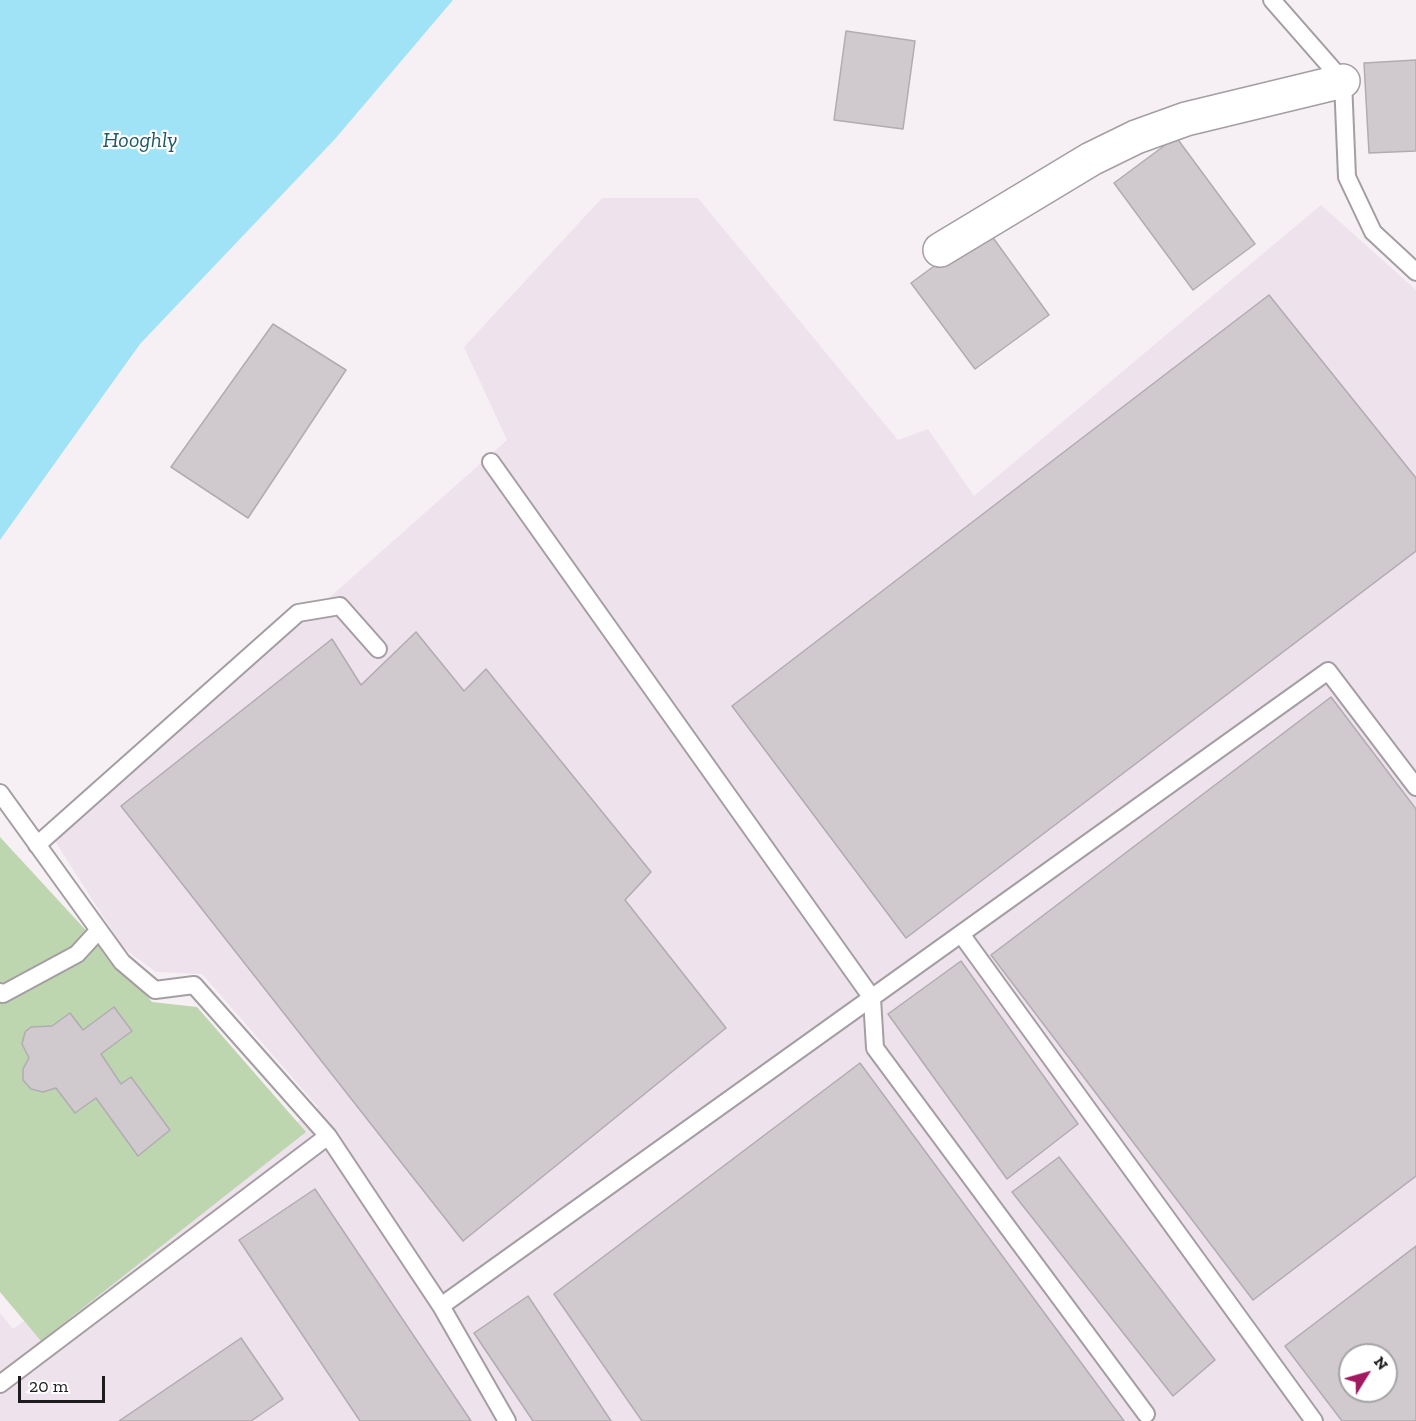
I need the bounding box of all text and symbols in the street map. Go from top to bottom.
water label: Hooghly [103,128,177,154]
north arrow [1338,1343,1398,1403]
text: N [1370,1352,1392,1374]
scale bar [21,1364,108,1402]
text: 20 m [29,1375,68,1397]

